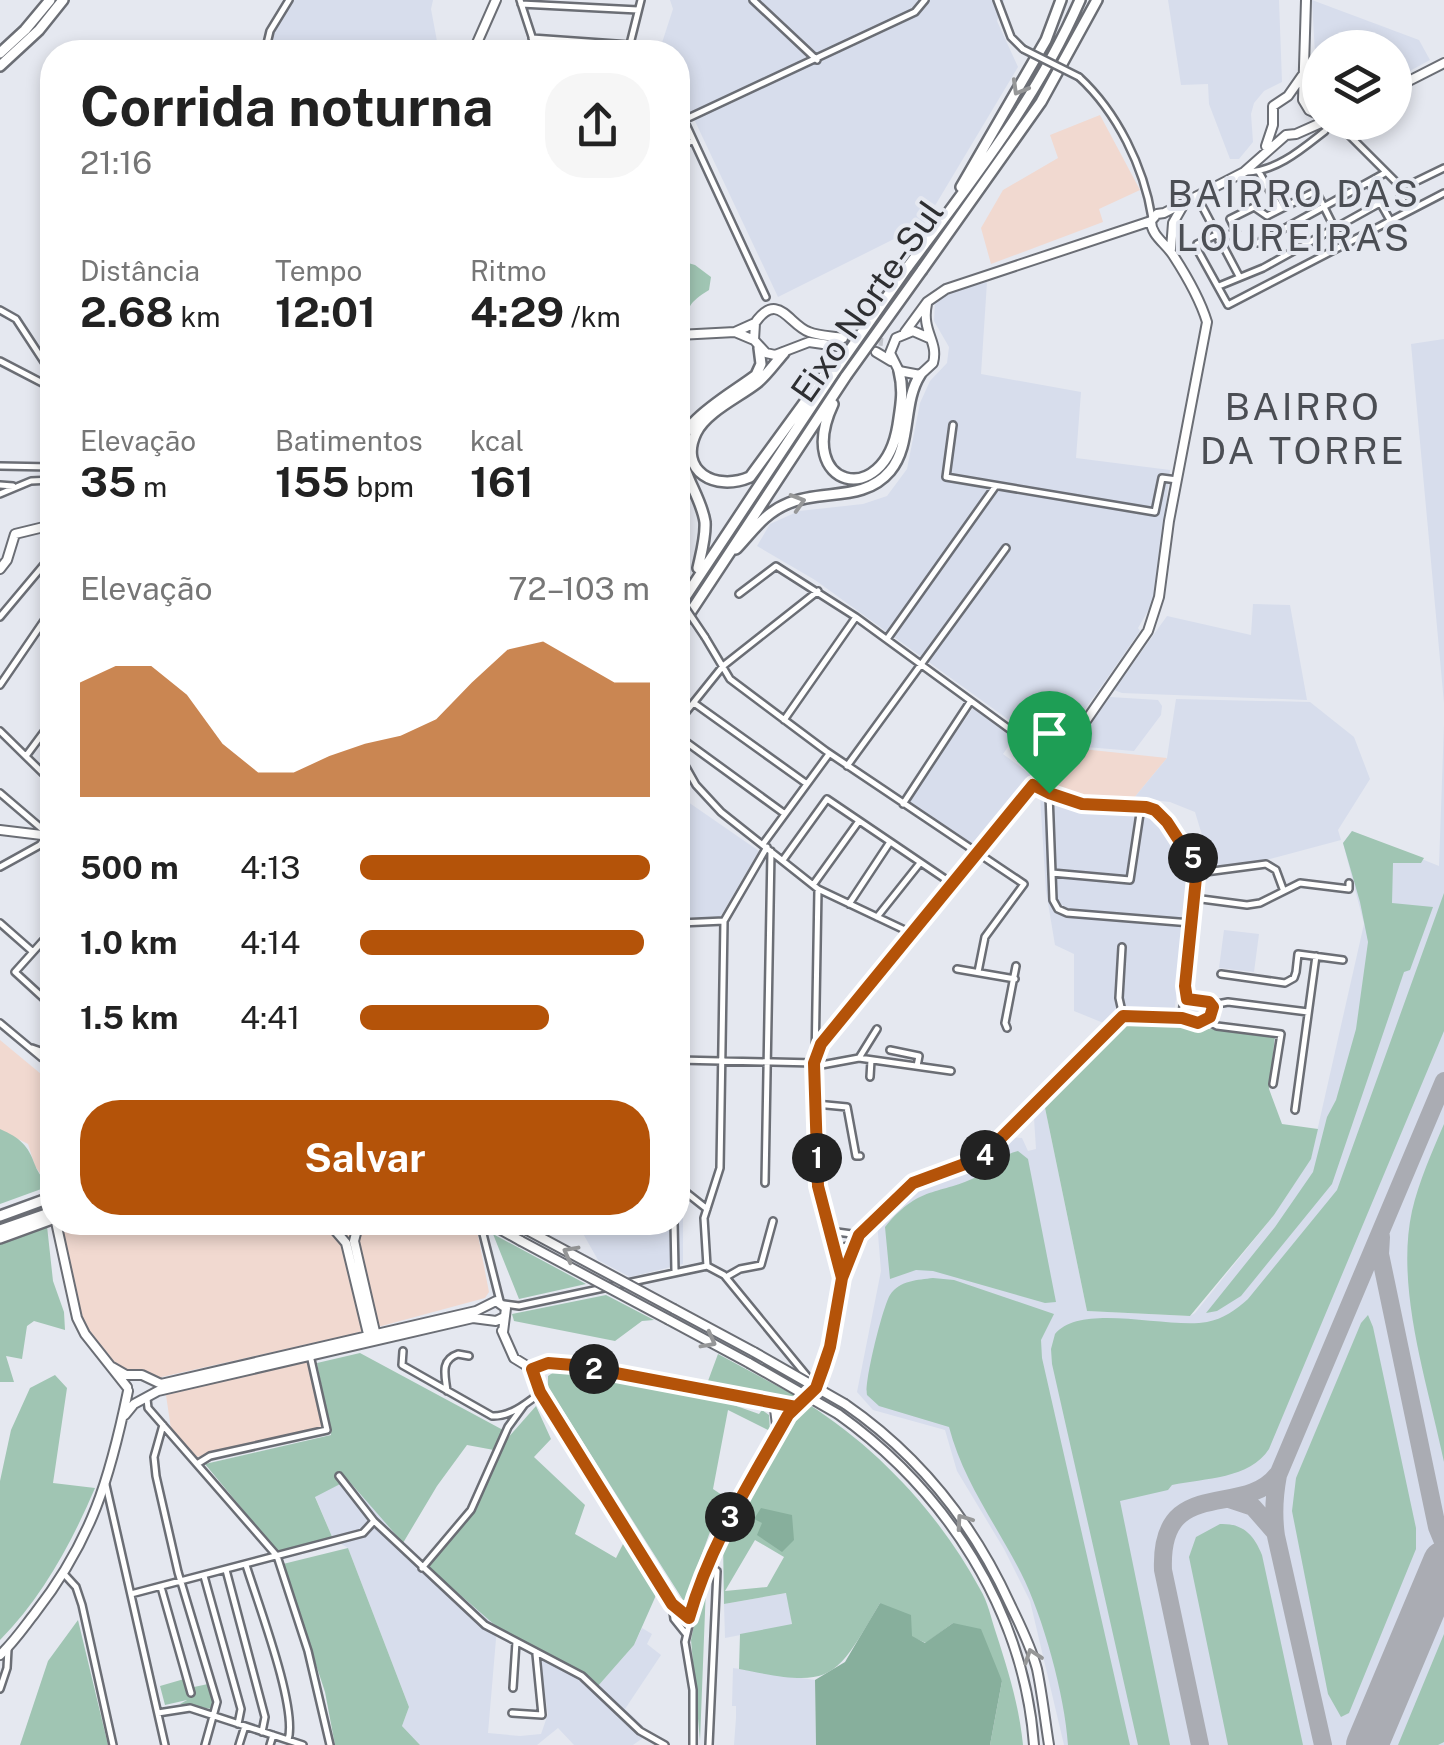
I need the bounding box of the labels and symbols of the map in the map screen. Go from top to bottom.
one-way arrow [1012,77,1031,95]
district label: BAIRRO DAS LOUREIRAS [1167,171,1421,260]
street label: Eixo Norte-Sul [782,192,952,410]
district label: BAIRRO DA TORRE [1200,384,1406,473]
one-way arrow [788,493,805,514]
pin [1007,691,1092,794]
pin: 5 [1168,833,1218,883]
pin: 4 [960,1130,1010,1180]
pin: 1 [792,1133,842,1183]
one-way arrow [562,1246,580,1265]
one-way arrow [698,1329,716,1348]
pin: 2 [569,1344,619,1394]
pin: 3 [705,1492,755,1542]
one-way arrow [957,1513,975,1532]
one-way arrow [1023,1648,1043,1665]

